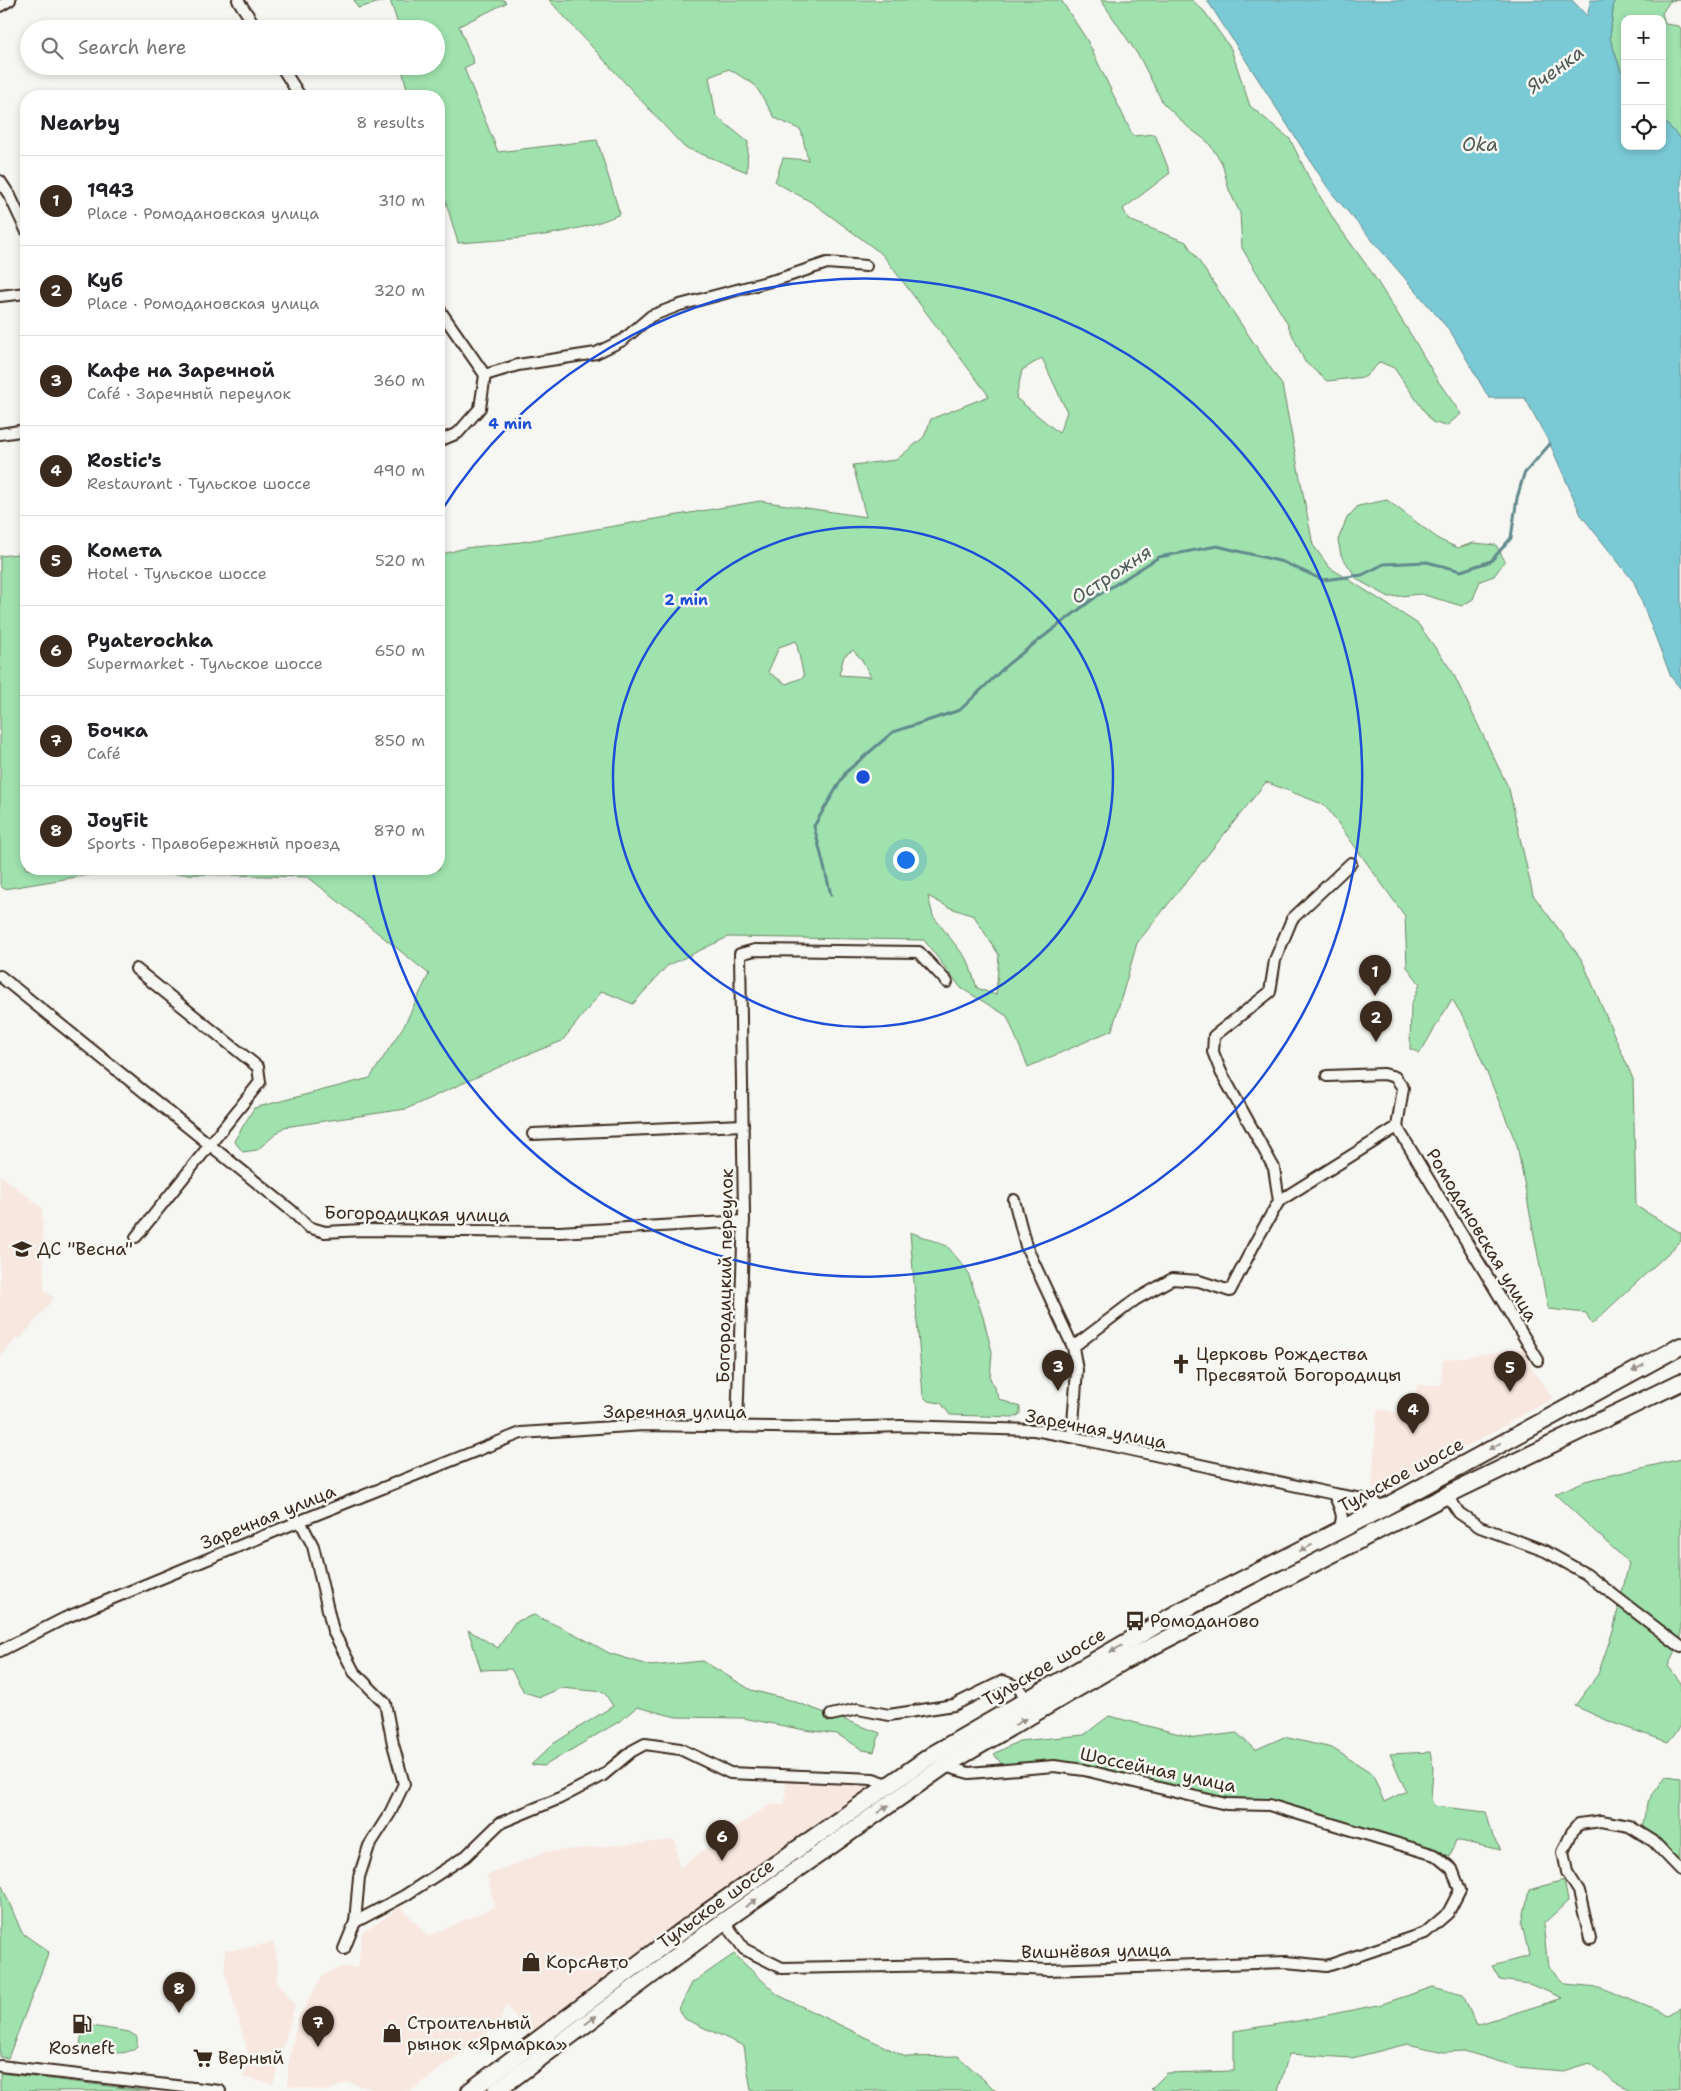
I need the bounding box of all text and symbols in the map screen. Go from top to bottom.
map controls [1621,15,1666,150]
button: + [1621,15,1666,60]
search box [20,20,445,75]
icon: search [38,34,66,62]
text: Search here [78,35,187,60]
water label: Яченка [1521,40,1589,100]
button: − [1621,60,1666,105]
button: locate [1621,105,1666,150]
text: Nearby [40,109,120,137]
text: 8 results [356,112,425,133]
water label: Oka [1462,132,1498,157]
text: 1943 [87,178,134,203]
text: 1 [52,190,60,211]
text: 310 m [378,190,425,211]
text: Place · Ромодановская улица [87,203,319,224]
text: Куб [87,268,123,293]
text: 2 [50,280,62,301]
text: 320 m [374,280,425,301]
text: Place · Ромодановская улица [87,293,319,314]
text: Кафе на Заречной [87,358,275,383]
text: 3 [50,370,62,391]
text: 360 m [373,370,425,391]
text: Café · Заречный переулок [87,383,291,404]
text: 4 min [488,414,532,434]
text: Rostic's [87,448,162,473]
text: 4 [50,460,62,481]
text: 490 m [373,460,425,481]
text: Restaurant · Тульское шоссе [87,473,311,494]
text: Комета [87,538,162,563]
water label: Острожня [1066,539,1156,610]
text: 5 [51,550,61,571]
text: 520 m [375,550,425,571]
text: Hotel · Тульское шоссе [87,563,267,584]
text: 2 min [664,590,708,610]
text: Pyaterochka [87,628,213,653]
text: 6 [50,640,62,661]
text: 650 m [374,640,425,661]
text: Supermarket · Тульское шоссе [87,653,323,674]
text: Бочка [87,718,148,743]
text: 7 [50,730,62,751]
text: 850 m [374,730,425,751]
text: Café [87,743,121,764]
centre of rings [854,768,872,786]
text: JoyFit [87,808,148,833]
text: 8 [50,820,62,841]
text: 870 m [374,820,425,841]
text: Sports · Правобережный проезд [87,833,340,854]
your location [893,847,919,873]
pin: 1 [1359,955,1391,996]
pin: 2 [1360,1001,1392,1042]
street label: Ромодановская улица [1421,1144,1543,1326]
street label: Богородицкий переулок [711,1168,739,1384]
street label: Богородицкая улица [324,1200,510,1228]
place label: ДС "Весна" [37,1237,133,1261]
school or university icon: ДС "Весна" [11,1238,33,1260]
place label: Церковь Рождества Пресвятой Богородицы [1196,1342,1401,1387]
pin: 3 [1042,1350,1074,1391]
pin: 5 [1494,1351,1526,1392]
church icon: Церковь Рождества Пресвятой Богородицы [1170,1353,1192,1375]
one-way arrow [1630,1364,1645,1372]
pin: 4 [1397,1393,1429,1434]
street label: Заречная улица [603,1400,747,1424]
street label: Заречная улица [1023,1404,1169,1454]
street label: Тульское шоссе [1334,1432,1468,1518]
one-way arrow [1488,1442,1503,1450]
street label: Заречная улица [197,1479,339,1555]
one-way arrow [1298,1544,1313,1552]
place label: Ромоданово [1150,1609,1259,1633]
bus stop icon: Ромоданово [1124,1610,1146,1632]
street label: Тульское шоссе [978,1622,1110,1712]
one-way arrow [1109,1644,1123,1653]
one-way arrow [1013,1717,1027,1726]
street label: Шоссейная улица [1078,1742,1238,1798]
one-way arrow [876,1804,890,1814]
pin: 6 [706,1820,738,1861]
street label: Тульское шоссе [653,1854,779,1954]
one-way arrow [744,1898,757,1908]
street label: Вишнёвая улица [1021,1938,1171,1964]
place label: КорсАвто [546,1950,629,1974]
shop icon: КорсАвто [520,1951,542,1973]
pin: 8 [163,1972,195,2013]
pin: 7 [302,2006,334,2047]
place label: Строительный рынок «Ярмарка» [407,2011,567,2056]
fuel station icon: Rosneft [71,2013,93,2035]
one-way arrow [584,2015,598,2025]
shop icon: Строительный рынок «Ярмарка» [381,2022,403,2044]
place label: Rosneft [49,2036,115,2060]
place label: Верный [218,2046,284,2070]
supermarket icon: Верный [192,2047,214,2069]

